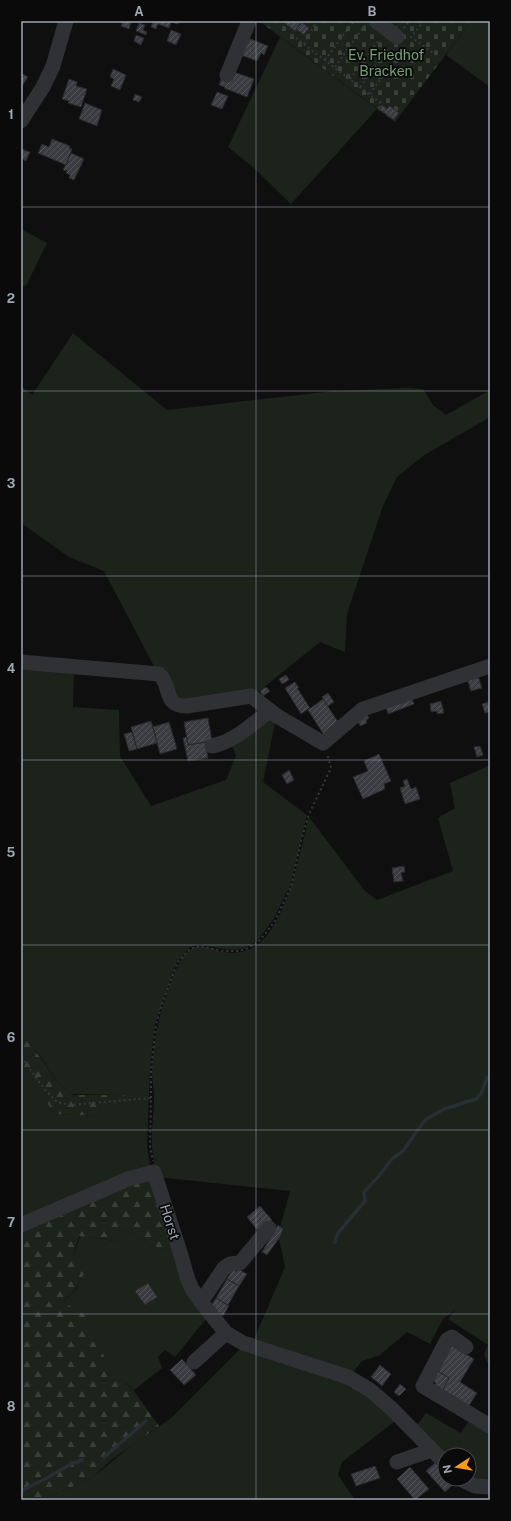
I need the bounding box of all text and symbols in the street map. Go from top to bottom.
text: A [134,4,144,19]
text: B [368,4,377,19]
park label: Ev. Friedhof Bracken [348,47,425,79]
text: 1 [8,107,14,122]
text: 2 [7,291,15,306]
text: 3 [7,476,16,491]
text: 4 [7,661,16,676]
text: 5 [7,845,16,860]
text: 6 [7,1030,16,1045]
street label: Horst [157,1202,183,1242]
text: 7 [7,1215,15,1230]
text: 8 [7,1399,16,1414]
north arrow [437,1447,477,1487]
text: N [440,1464,454,1475]

